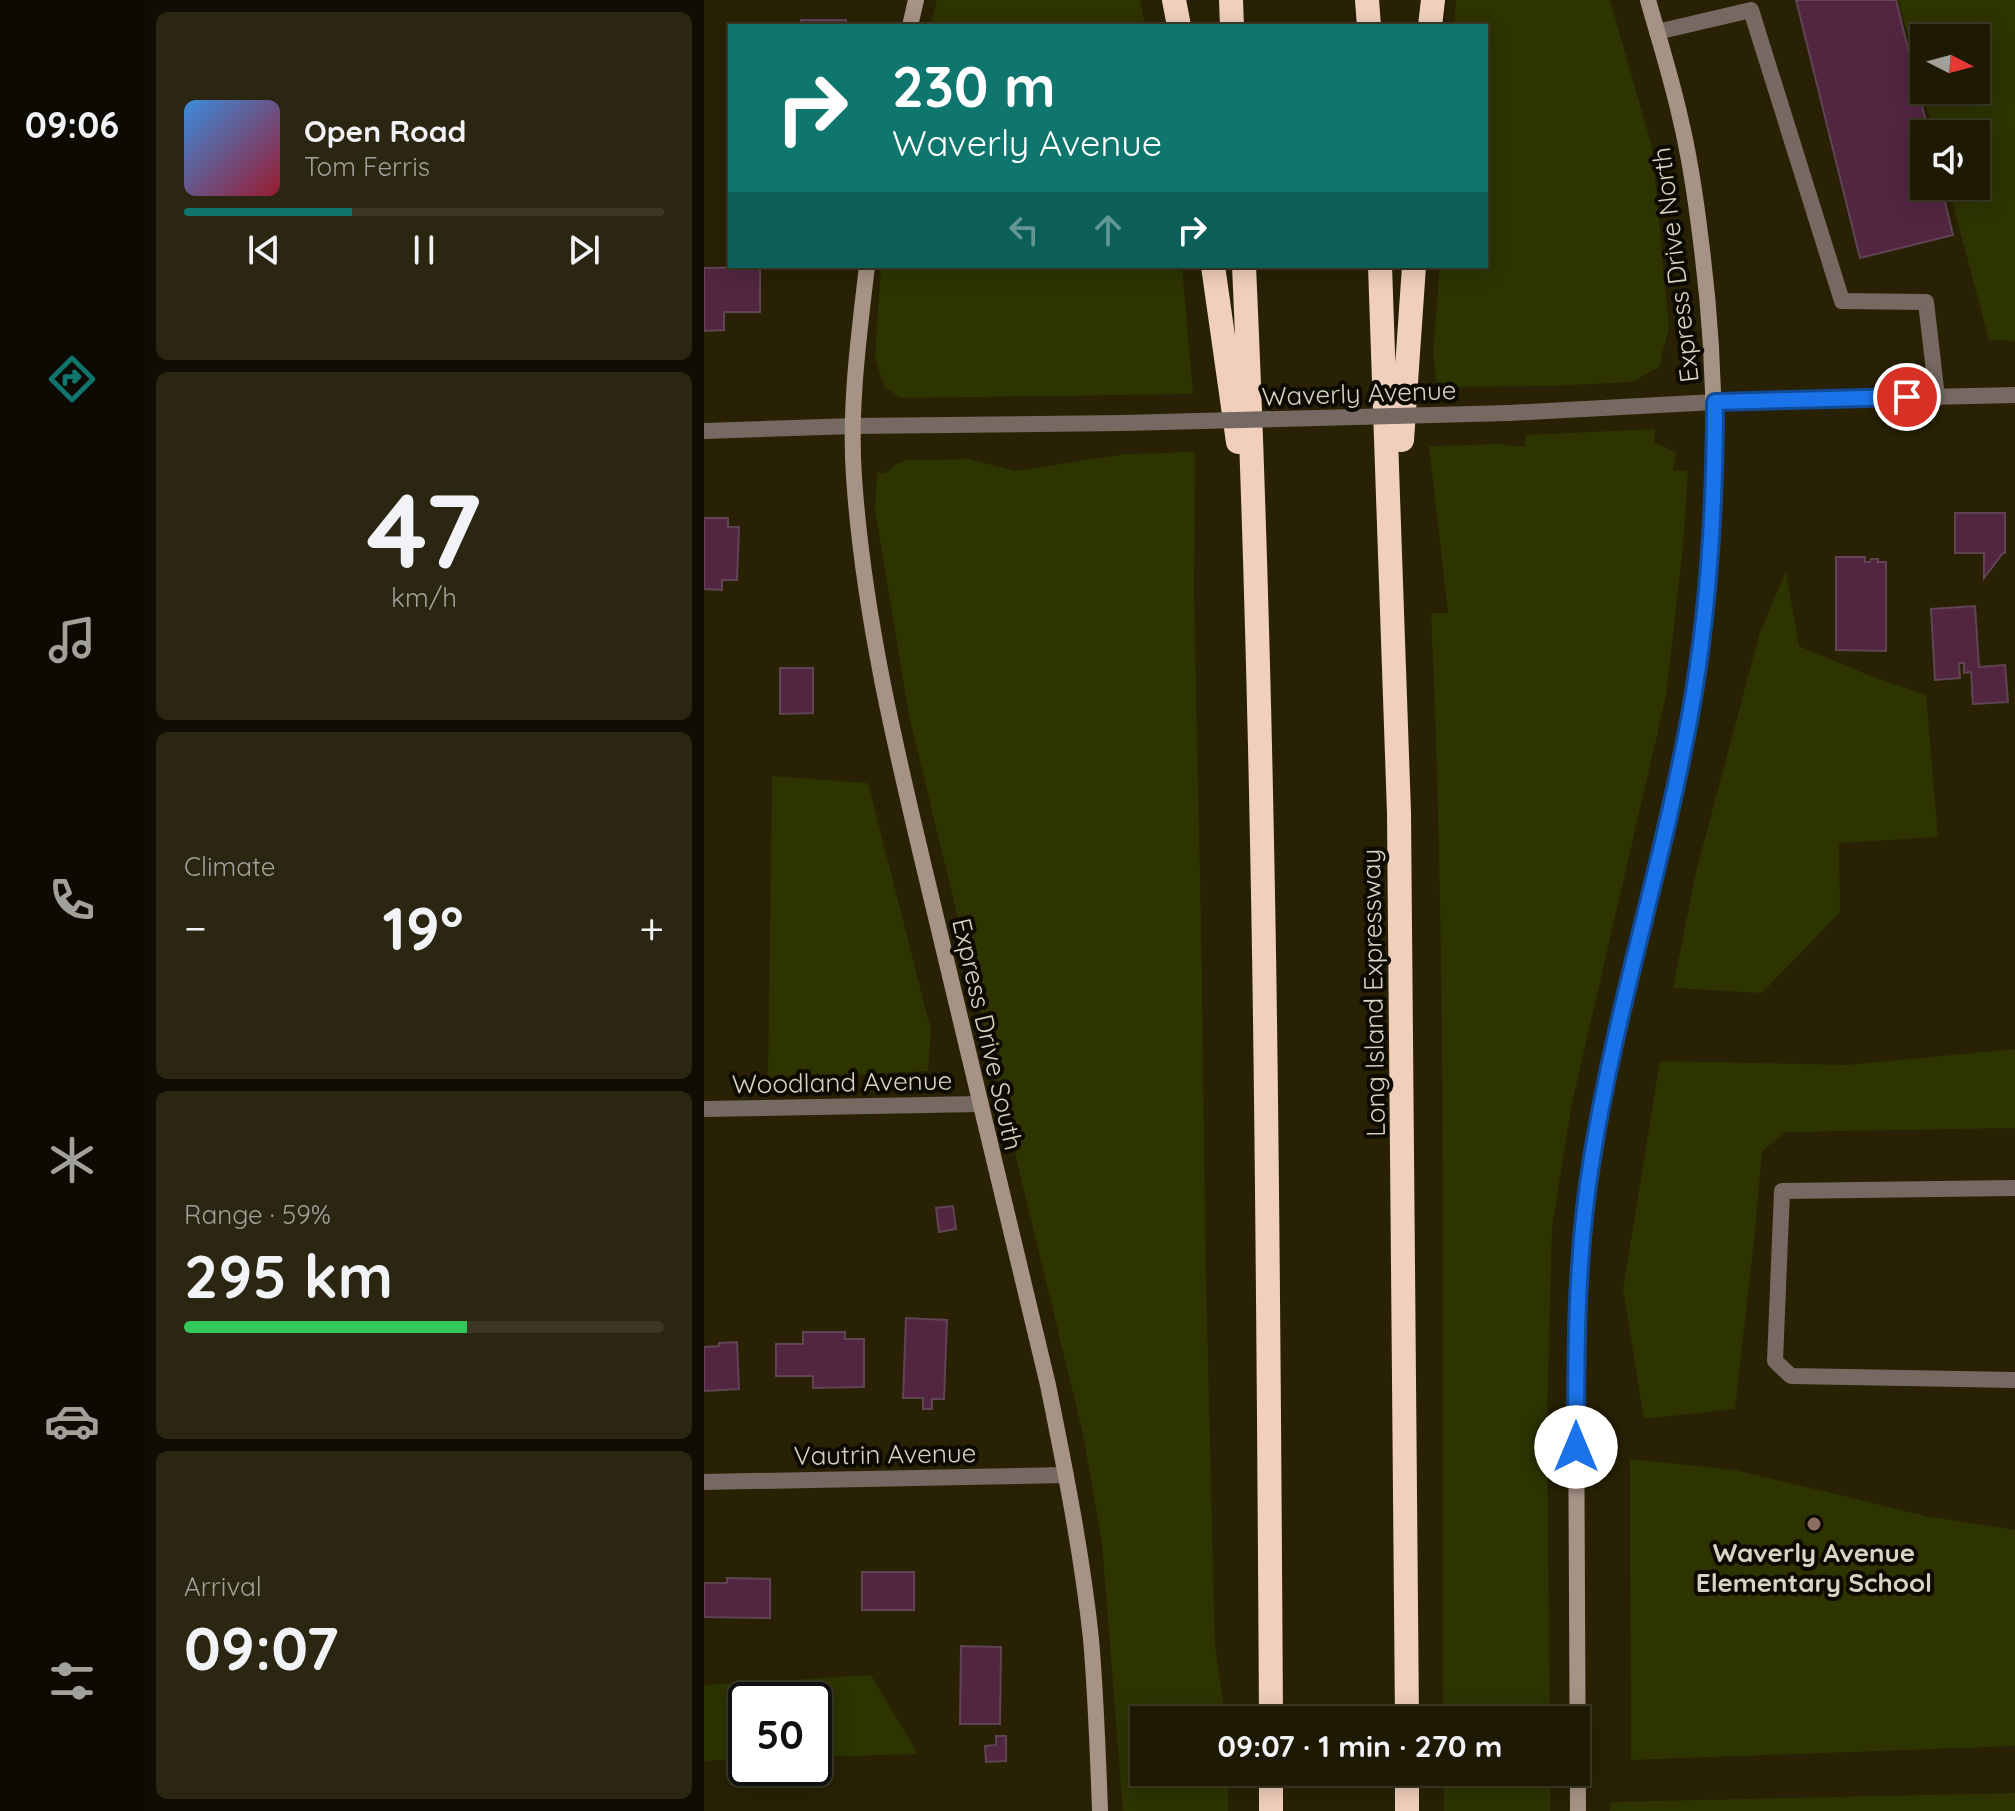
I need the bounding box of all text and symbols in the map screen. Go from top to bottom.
north arrow [1910,24,1990,104]
map controls [1910,24,1990,200]
text: 230 m [892,51,1056,121]
icon: right [760,56,864,160]
text: 09:06 [25,102,119,147]
text: Open Road [304,112,466,150]
text: Waverly Avenue [892,120,1162,165]
button: sound [1910,120,1990,200]
street label: Express Drive North [1644,146,1706,384]
text: Tom Ferris [304,150,430,183]
icon: left [1002,208,1046,252]
icon: ahead [1086,208,1130,252]
icon: right [1170,208,1214,252]
icon: previous [242,228,286,272]
icon: pause [402,228,446,272]
icon: next [562,228,606,272]
icon: directions [44,351,100,407]
pin [1873,363,1941,431]
street label: Waverly Avenue [1261,373,1457,413]
icon: arrive [1885,375,1929,419]
text: 47 [366,464,482,594]
text: km/h [391,581,457,614]
icon: music [44,612,100,668]
street label: Long Island Expressway [1354,849,1392,1137]
text: Climate [184,850,275,883]
icon: phone [44,872,100,928]
text: 19° [383,890,464,965]
text: − [184,900,207,955]
text: + [639,900,664,955]
street label: Express Drive South [945,915,1031,1153]
street label: Woodland Avenue [732,1064,952,1100]
icon: climate [44,1132,100,1188]
text: Range · 59% [184,1198,331,1231]
text: 295 km [184,1238,393,1313]
icon: car [44,1393,100,1449]
position arrow [1534,1405,1618,1489]
street label: Vautrin Avenue [793,1436,977,1472]
marker: Waverly Avenue Elementary School [1805,1515,1823,1533]
place label: Waverly Avenue Elementary School [1696,1536,1932,1599]
text: Arrival [184,1570,262,1603]
text: 09:07 [184,1610,339,1685]
icon: filters [44,1653,100,1709]
speed limit sign: 50 [728,1682,832,1786]
text: 09:07 · 1 min · 270 m [1218,1727,1502,1765]

